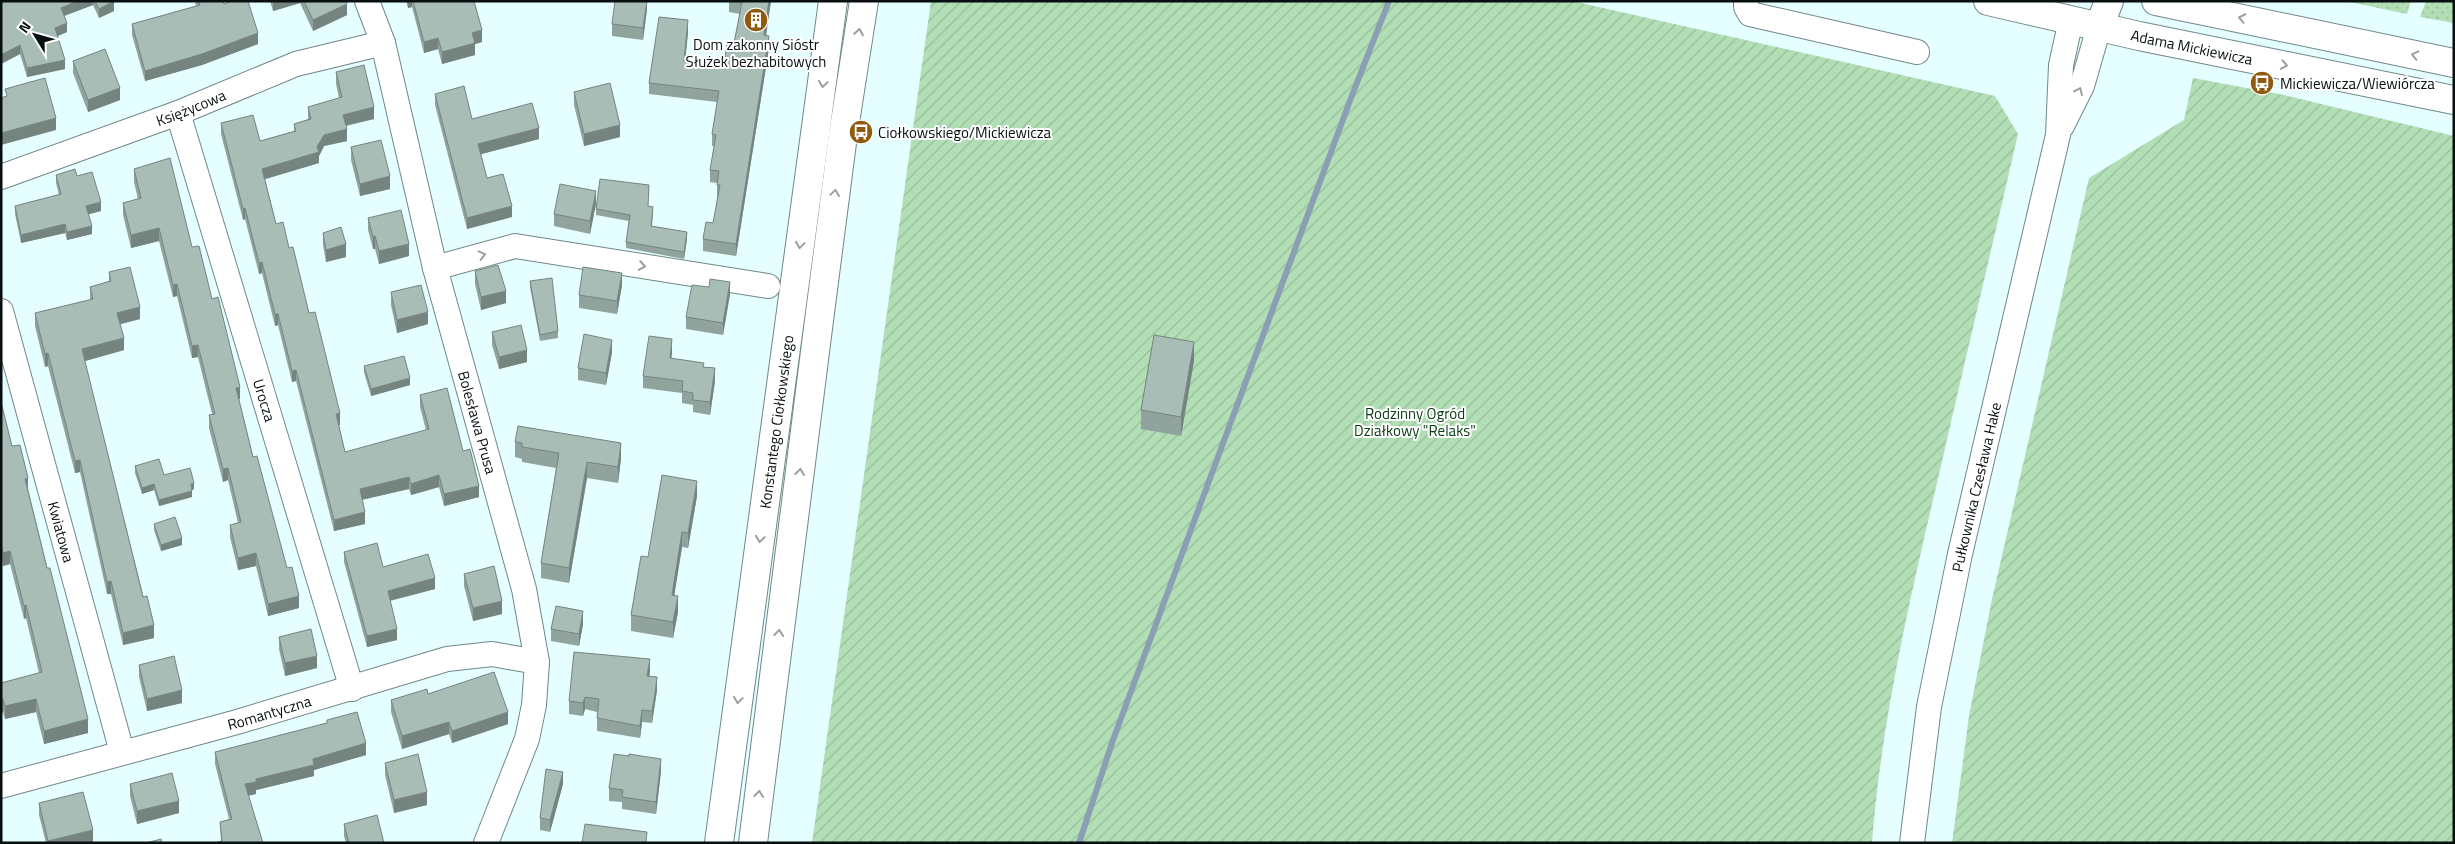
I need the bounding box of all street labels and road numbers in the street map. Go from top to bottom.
street label: Adama Mickiewicza [2129,23,2255,70]
street label: Księżycowa [152,83,230,132]
street label: Konstantego Ciołkowskiego [753,334,799,510]
street label: Bolesława Prusa [453,368,503,477]
street label: Urocza [247,376,282,425]
street label: Pułkownika Czesława Hake [1945,400,2007,574]
street label: Kwiatowa [42,499,81,565]
street label: Romantyczna [225,689,314,736]

